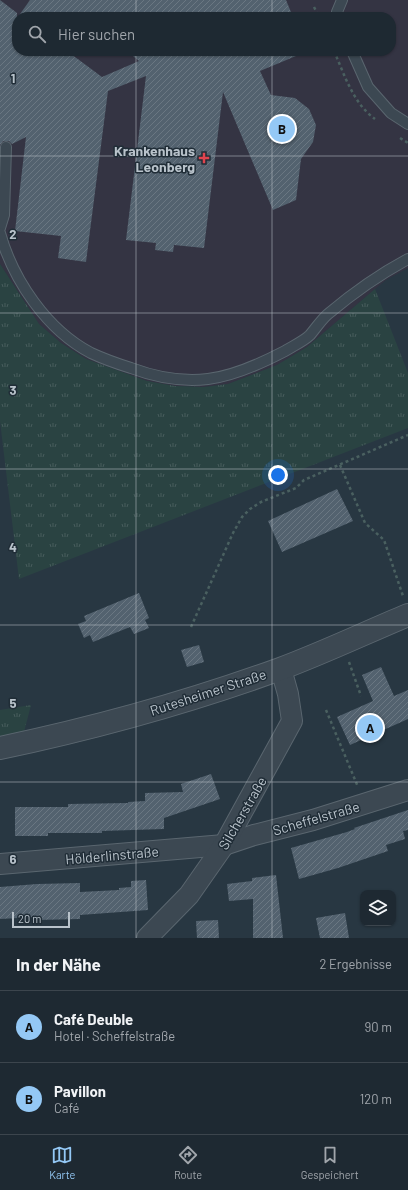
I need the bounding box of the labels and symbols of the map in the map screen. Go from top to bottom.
text: 1 [11,70,15,86]
pin: B [269,114,295,144]
place label: Krankenhaus Leonberg [114,142,195,175]
marker: Krankenhaus Leonberg [198,152,210,164]
text: 2 [9,226,17,242]
text: 3 [9,382,17,398]
your location [268,465,288,485]
text: 4 [9,539,17,555]
street label: Rutesheimer Straße [148,665,268,719]
text: 5 [9,695,17,711]
pin: A [357,713,383,743]
street label: Silcherstraße [214,773,270,853]
street label: Scheffelstraße [271,797,361,839]
street label: Hölderlinstraße [65,842,159,868]
text: 6 [10,851,17,867]
scale bar [12,910,70,929]

